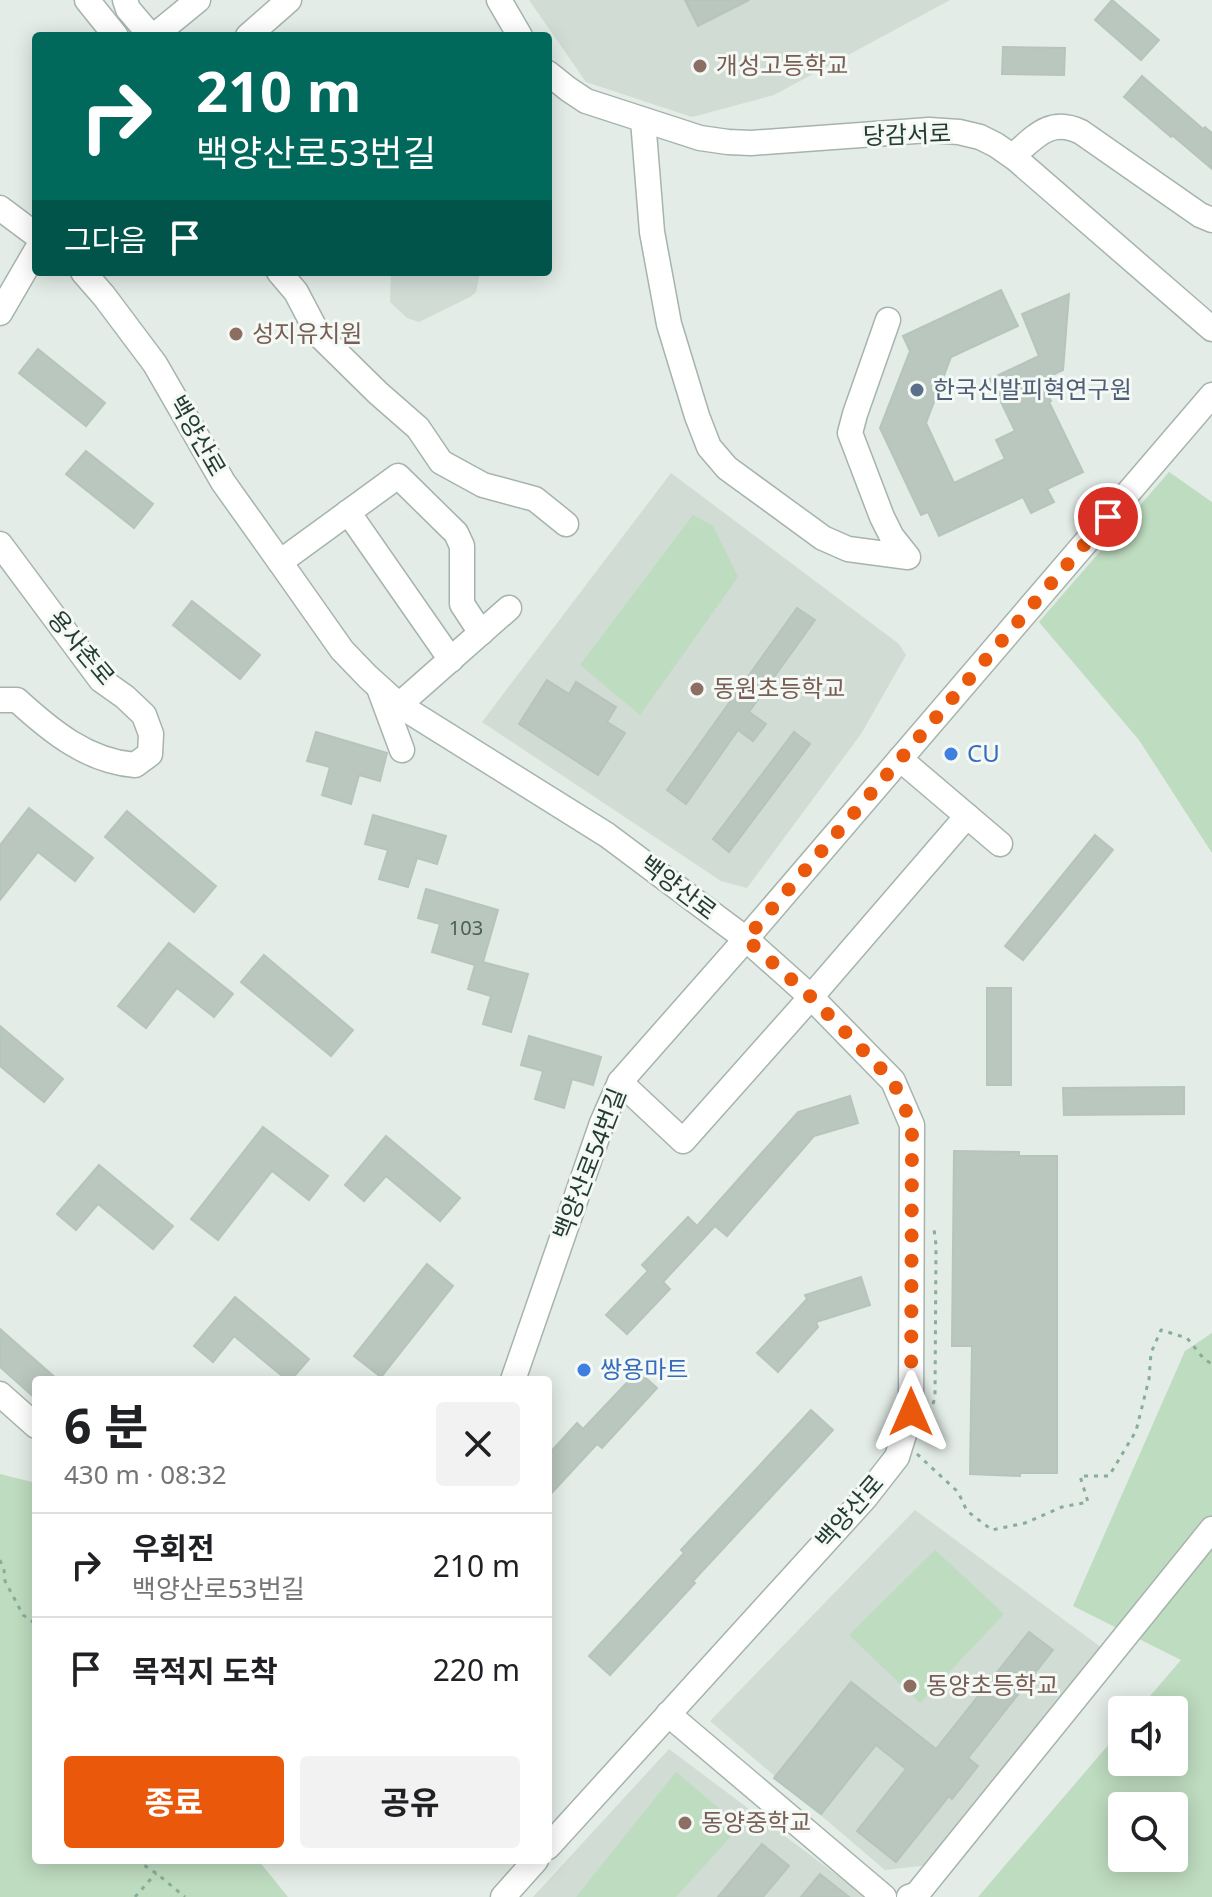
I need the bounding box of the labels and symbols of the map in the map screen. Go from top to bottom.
place label: 개성고등학교 [716,48,848,81]
marker: 개성고등학교 [691,57,709,75]
street label: 당감서로 [862,115,952,152]
place label: 성지유치원 [252,316,362,349]
marker: 성지유치원 [227,325,245,343]
place label: 한국신발피혁연구원 [933,372,1132,405]
marker: 한국신발피혁연구원 [908,381,926,399]
street label: 백양산로 [162,389,235,482]
pin [1074,483,1142,551]
street label: 용사촌로 [41,603,123,691]
place label: 동원초등학교 [713,671,845,704]
marker: 동원초등학교 [688,680,706,698]
place label: CU [967,736,1000,769]
marker: CU [942,745,960,763]
street label: 백양산로 [634,847,724,927]
house number: 103 [449,914,483,941]
street label: 백양산로54번길 [545,1083,633,1244]
place label: 쌍용마트 [600,1352,688,1385]
marker: 쌍용마트 [575,1361,593,1379]
position arrow [869,1370,953,1454]
street label: 백양산로 [807,1467,890,1555]
place label: 동양초등학교 [926,1668,1058,1701]
marker: 동양초등학교 [901,1677,919,1695]
place label: 동양중학교 [701,1805,811,1838]
marker: 동양중학교 [676,1814,694,1832]

